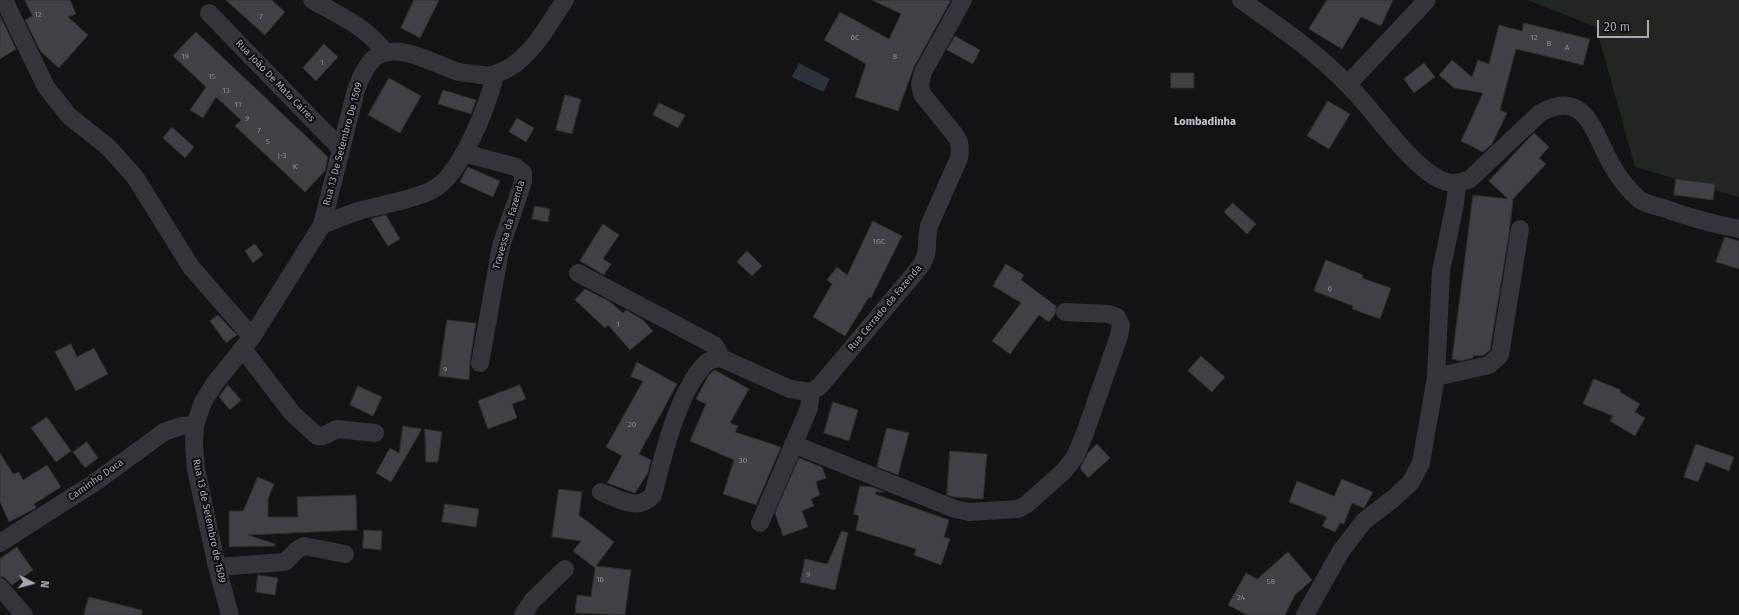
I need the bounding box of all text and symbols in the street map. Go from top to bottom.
house number: 12 [34,10,42,20]
house number: 7 [259,12,263,22]
scale bar [1599,12,1651,38]
text: 20 m [1604,20,1630,34]
house number: 6C [851,33,859,43]
house number: 12 [1530,33,1538,43]
street label: Rua João De Mata Caires [233,37,317,125]
house number: B [1547,39,1551,49]
house number: A [1565,43,1569,53]
house number: 19 [181,52,189,62]
house number: 8 [893,52,897,62]
house number: 1 [320,58,324,68]
house number: 15 [208,72,216,82]
street label: Rua 13 De Setembro De 1509 [321,81,365,207]
house number: 13 [222,86,230,96]
house number: 11 [235,100,241,110]
house number: 9 [245,114,249,124]
district label: Lombadinha [1174,115,1236,129]
house number: 7 [257,126,261,136]
house number: 5 [266,137,270,147]
house number: J-3 [277,151,287,161]
house number: K [293,162,297,172]
street label: Travessa da Fazenda [491,179,527,271]
house number: 1GC [873,237,885,247]
street label: Rua Cerrado da Fazenda [845,262,925,354]
house number: 6 [1328,284,1332,294]
house number: 1 [616,320,620,330]
house number: 9 [443,365,447,375]
house number: 20 [628,420,636,430]
street label: Caminho Doca [66,456,126,504]
house number: 30 [739,456,747,466]
street label: Rua 13 de Setembro de 1509 [190,458,228,584]
north arrow [12,563,52,603]
house number: 9 [806,570,810,580]
house number: 16 [596,575,604,585]
house number: 58 [1267,577,1275,587]
text: N [38,580,51,589]
house number: 24 [1237,593,1245,603]

